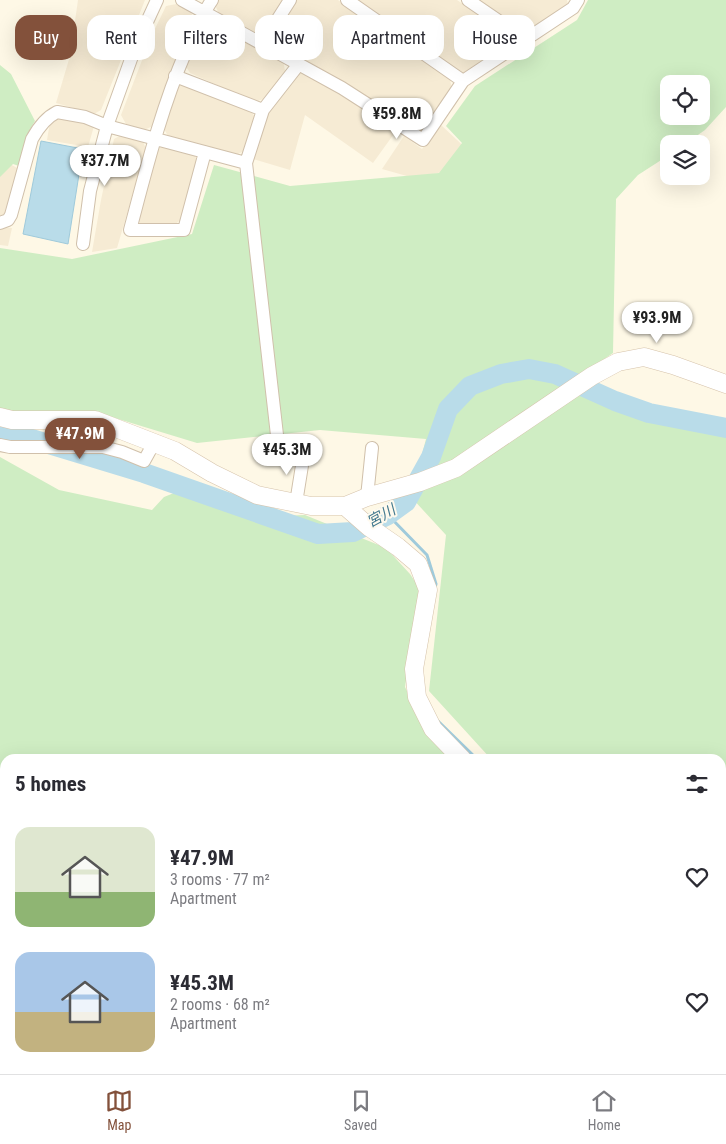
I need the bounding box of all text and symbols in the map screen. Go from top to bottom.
chip: Buy [15,15,77,60]
chip: Rent [87,15,155,60]
chip: Filters [165,15,245,60]
chip: New [255,15,323,60]
chip: Apartment [333,15,444,60]
chip: House [454,15,535,60]
map controls [660,75,710,185]
button: locate [660,75,710,125]
pin: ¥59.8M [356,98,438,140]
text: ¥59.8M [373,104,421,123]
button: layers [660,135,710,185]
pin: ¥37.7M [64,144,146,187]
text: ¥37.7M [81,151,129,170]
pin: ¥93.9M [616,302,698,344]
text: ¥93.9M [633,308,681,327]
pin: ¥47.9M [39,418,121,460]
text: ¥47.9M [56,424,104,443]
pin: ¥45.3M [246,434,328,476]
text: ¥45.3M [263,440,311,459]
water label: 宮川 [364,500,400,531]
icon: filters [683,770,711,798]
text: 5 homes [15,772,86,796]
text: ¥47.9M [170,846,234,870]
icon: home [55,847,115,907]
icon: heart [683,863,711,891]
text: 3 rooms · 77 m² [170,870,270,889]
text: Apartment [170,889,237,908]
text: ¥45.3M [170,971,234,995]
icon: home [55,972,115,1032]
icon: heart [683,988,711,1016]
text: 2 rooms · 68 m² [170,995,270,1014]
text: Apartment [170,1014,237,1033]
tab: Map [105,1087,133,1133]
tab: Saved [344,1087,377,1133]
tab: Home [588,1087,621,1133]

